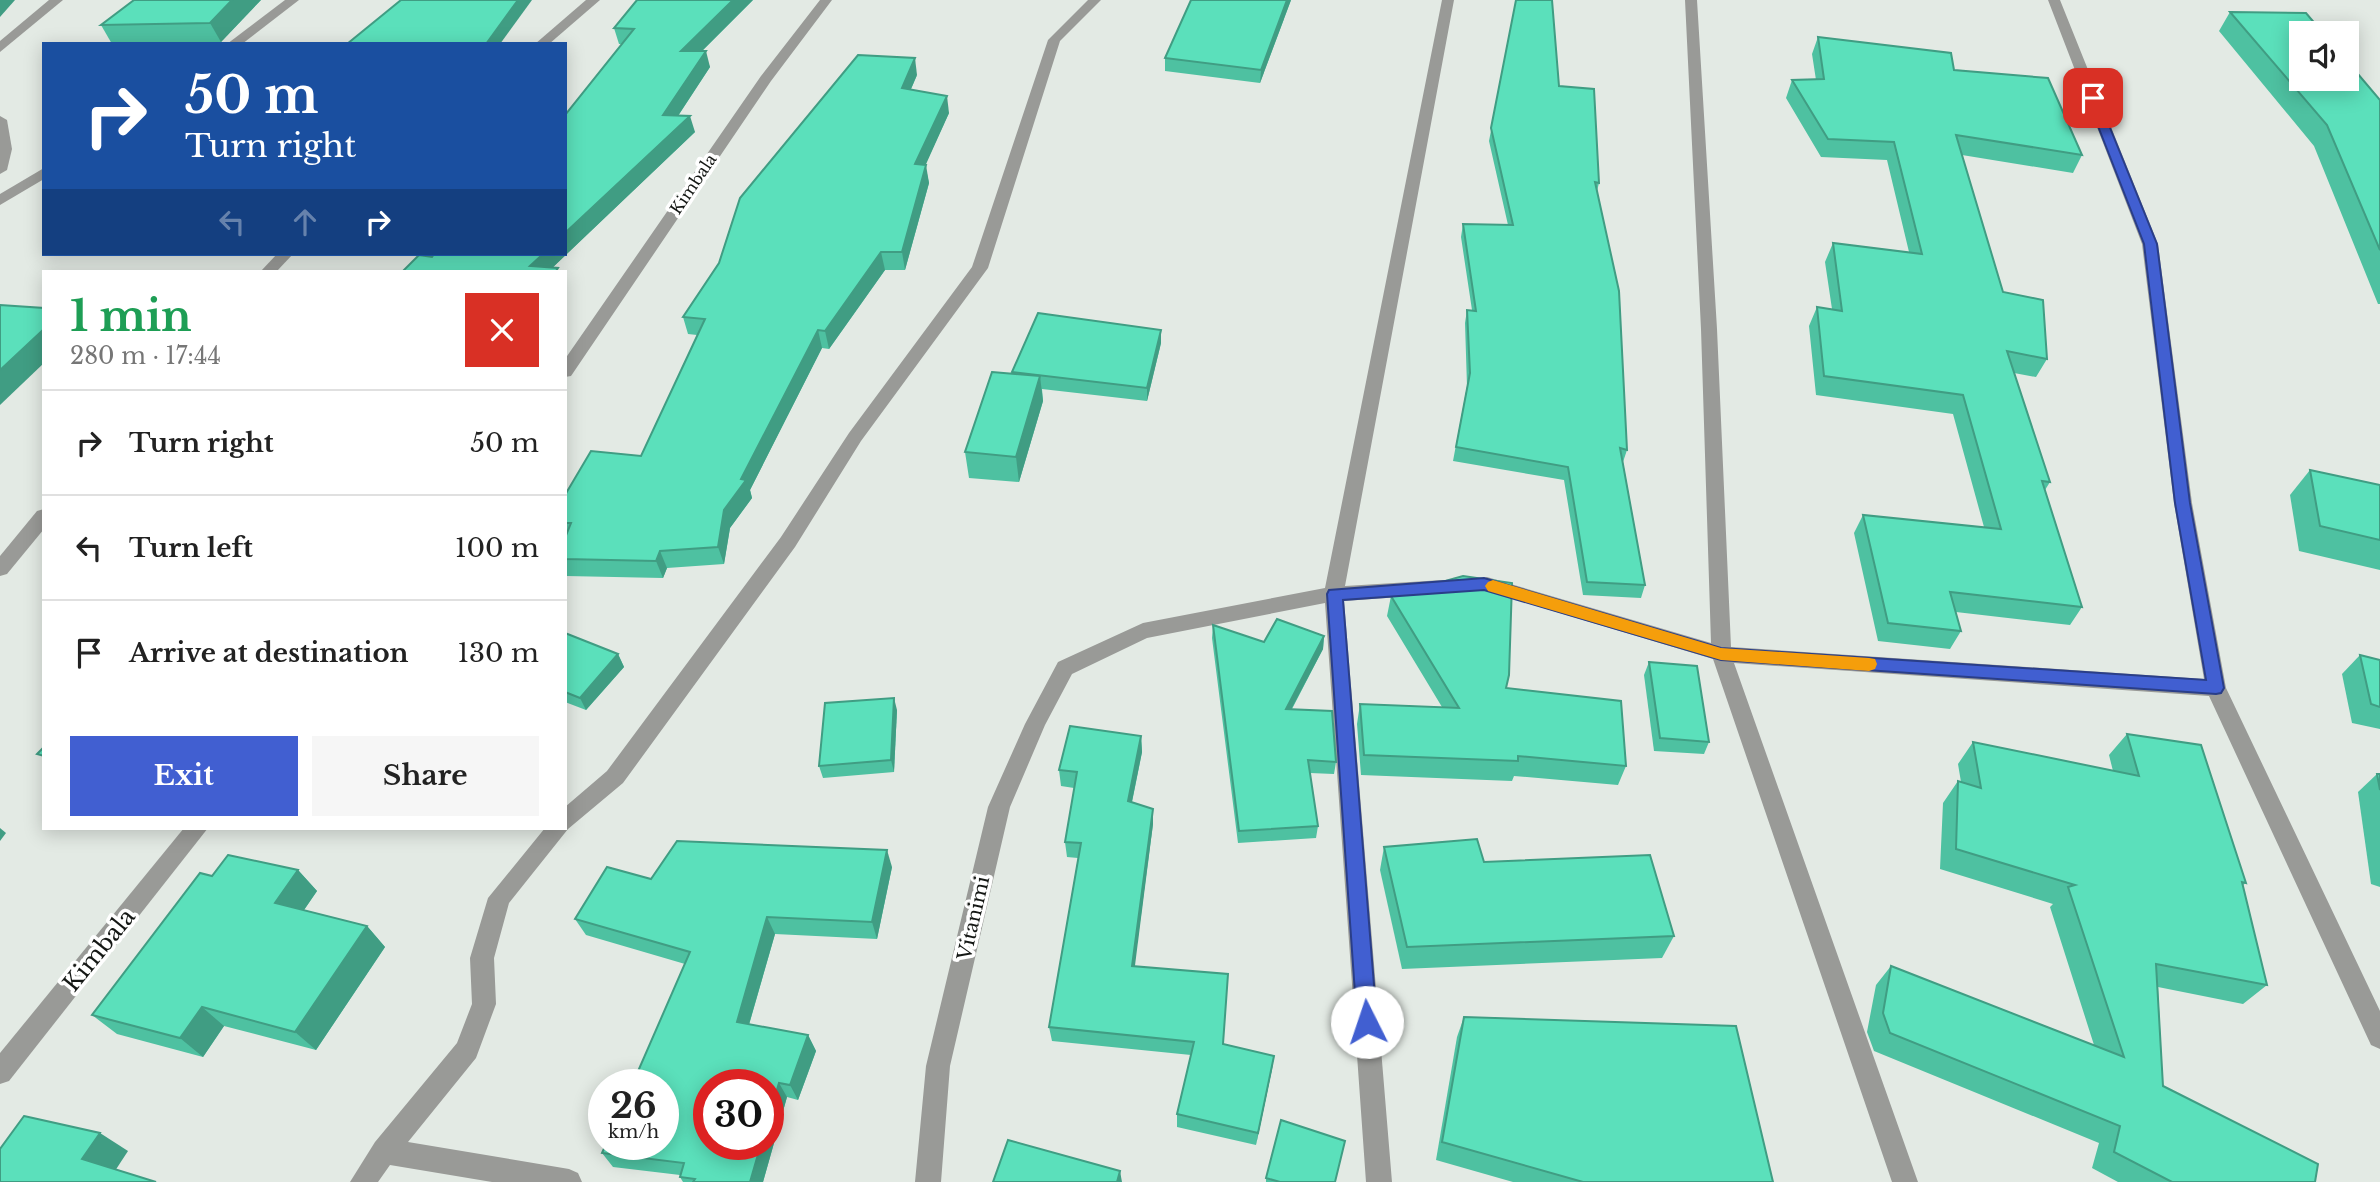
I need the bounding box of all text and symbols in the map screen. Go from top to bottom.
map controls [2289,21,2359,91]
button: sound [2289,21,2359,91]
text: 50 m [185,65,318,126]
pin [2063,68,2123,128]
icon: right [70,70,161,161]
icon: arrive [2074,79,2112,117]
text: Turn right [185,126,356,166]
street label: Kimbala [666,150,721,218]
icon: left [213,203,251,241]
icon: ahead [286,203,324,241]
icon: right [359,203,397,241]
text: 1 min [70,290,192,342]
button: close [465,293,539,367]
text: 280 m · 17:44 [70,342,221,370]
icon: right [70,424,108,462]
text: Turn right [129,427,274,459]
text: 50 m [470,427,539,459]
icon: left [70,529,108,567]
text: Turn left [129,532,253,564]
text: 100 m [455,532,539,564]
icon: arrive [70,634,108,672]
text: Arrive at destination [129,637,409,669]
text: 130 m [457,637,539,669]
button: Exit [70,736,298,816]
button: Share [312,736,539,816]
street label: Vitanimi [952,873,994,963]
street label: Kimbala [57,903,141,997]
position arrow [1330,985,1404,1059]
speed limit sign: 30 [693,1069,784,1160]
text: 26 [610,1084,657,1127]
text: km/h [608,1121,659,1143]

